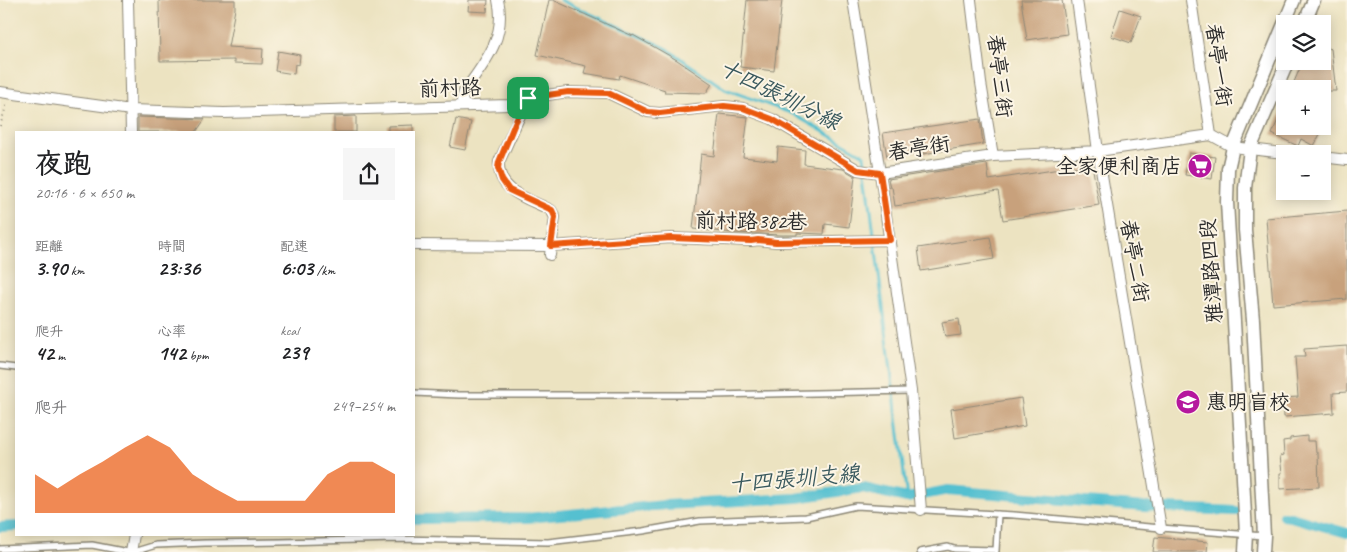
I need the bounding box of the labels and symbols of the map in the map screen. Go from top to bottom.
street label: 春亭一街 [1200,22,1238,108]
street label: 春亭三街 [982,33,1018,119]
water label: 十四張圳分線 [714,53,846,137]
street label: 前村路 [418,74,482,102]
pin [507,77,549,119]
street label: 春亭街 [886,130,952,166]
place label: 全家便利商店 [1056,153,1182,179]
supermarket icon: 全家便利商店 [1187,153,1213,179]
street label: 前村路382巷 [695,207,807,235]
street label: 春亭二街 [1115,217,1155,305]
street label: 雅潭路四段 [1194,218,1228,324]
school or university icon: 惠明盲校 [1175,389,1201,415]
place label: 惠明盲校 [1206,389,1290,415]
water label: 十四張圳支線 [727,459,862,499]

